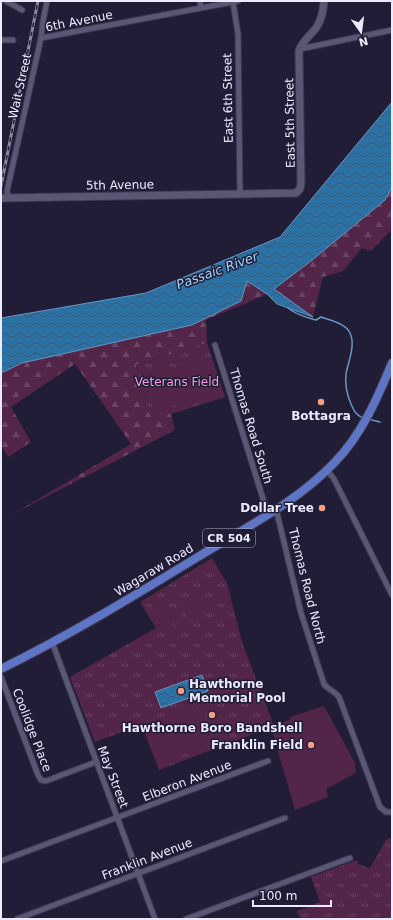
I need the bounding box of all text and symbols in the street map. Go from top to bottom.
street label: 6th Avenue [44,8,114,34]
north arrow [341,12,381,52]
text: N [357,34,369,49]
street label: Wait Street [6,52,34,120]
street label: East 6th Street [220,53,236,143]
street label: East 5th Street [282,78,298,168]
street label: 5th Avenue [86,177,154,193]
water label: Passaic River [174,248,262,292]
street label: Thomas Road South [226,366,275,486]
park label: Veterans Field [135,375,219,389]
marker: Bottagra [316,397,326,407]
place label: Bottagra [291,409,351,423]
place label: Dollar Tree [240,501,314,515]
marker: Dollar Tree [317,503,327,513]
street label: Thomas Road North [286,526,328,645]
road number: CR 504 [203,529,255,547]
street label: Wagaraw Road [112,541,196,599]
place label: Hawthorne Memorial Pool [189,677,286,705]
street label: Coolidge Place [10,686,54,774]
marker: Hawthorne Memorial Pool [176,686,186,696]
marker: Hawthorne Boro Bandshell [207,710,217,720]
place label: Hawthorne Boro Bandshell [122,721,302,735]
place label: Franklin Field [211,738,303,752]
marker: Franklin Field [306,740,316,750]
street label: May Street [95,744,131,810]
street label: Elberon Avenue [141,758,233,804]
street label: Franklin Avenue [100,835,194,883]
scale bar [253,882,331,908]
text: 100 m [259,889,297,903]

